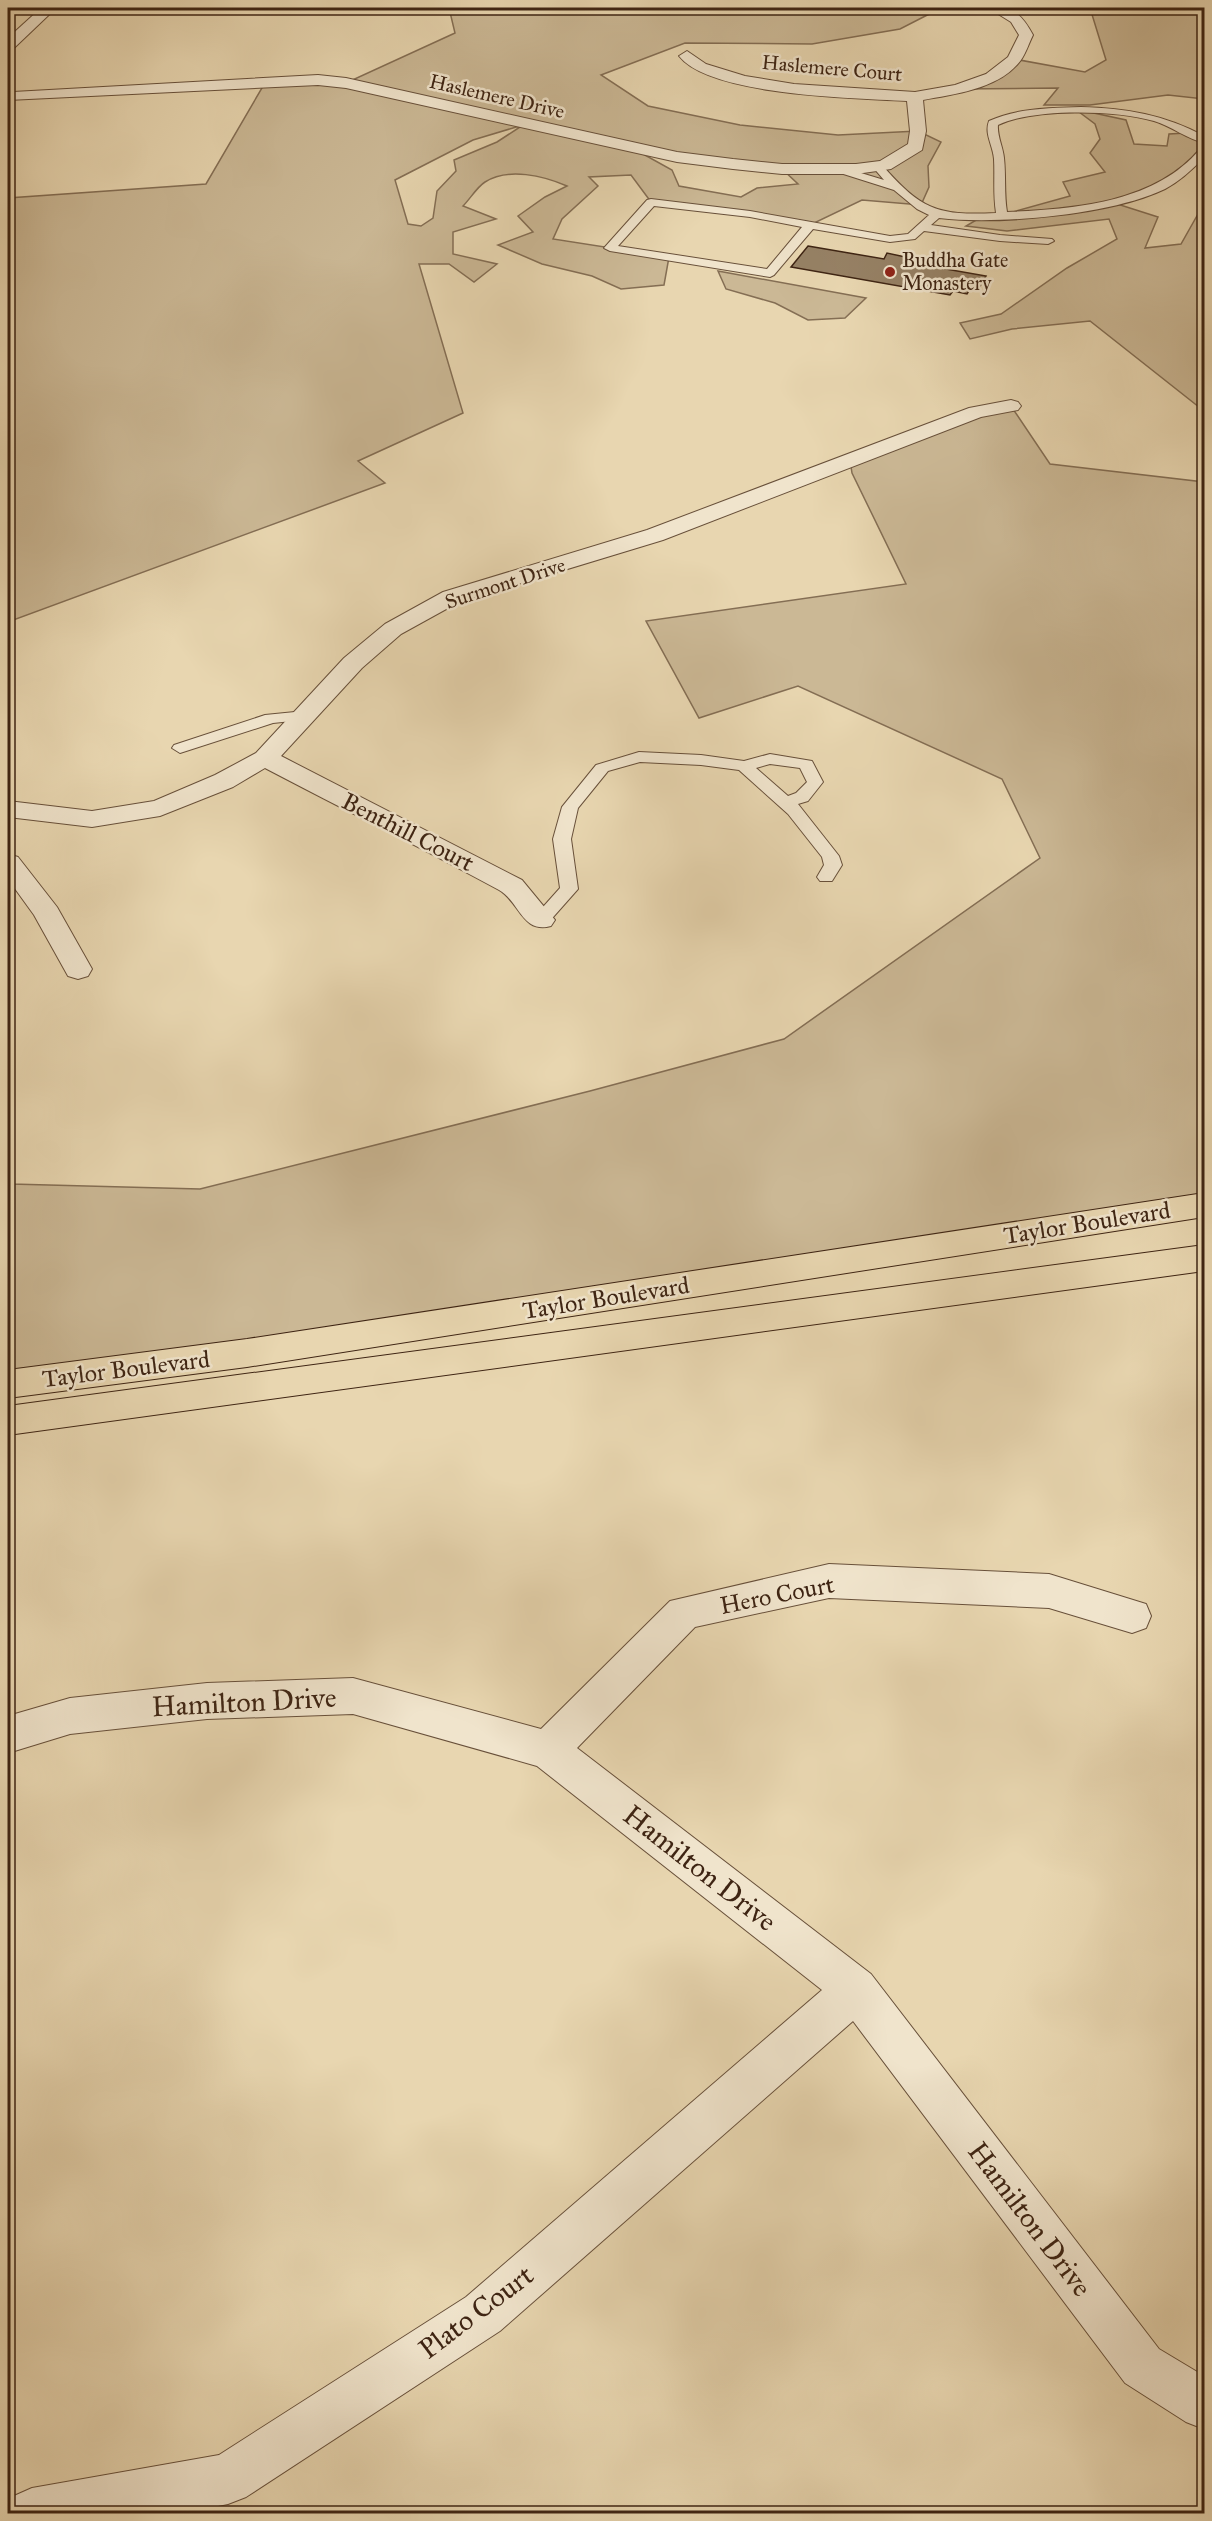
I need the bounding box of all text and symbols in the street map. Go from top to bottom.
street label: Haslemere Court [761,50,903,86]
street label: Haslemere Drive [427,69,567,123]
place label: Buddha Gate Monastery [902,248,1008,295]
marker: Buddha Gate Monastery [883,265,897,279]
street label: Surmont Drive [442,552,568,614]
street label: Benthill Court [337,786,480,878]
street label: Taylor Boulevard [1001,1195,1173,1251]
street label: Taylor Boulevard [520,1270,692,1326]
street label: Taylor Boulevard [41,1344,211,1394]
street label: Hero Court [717,1569,837,1621]
street label: Hamilton Drive [151,1680,337,1724]
street label: Hamilton Drive [616,1797,784,1939]
street label: Hamilton Drive [960,2135,1100,2303]
street label: Plato Court [412,2258,540,2366]

